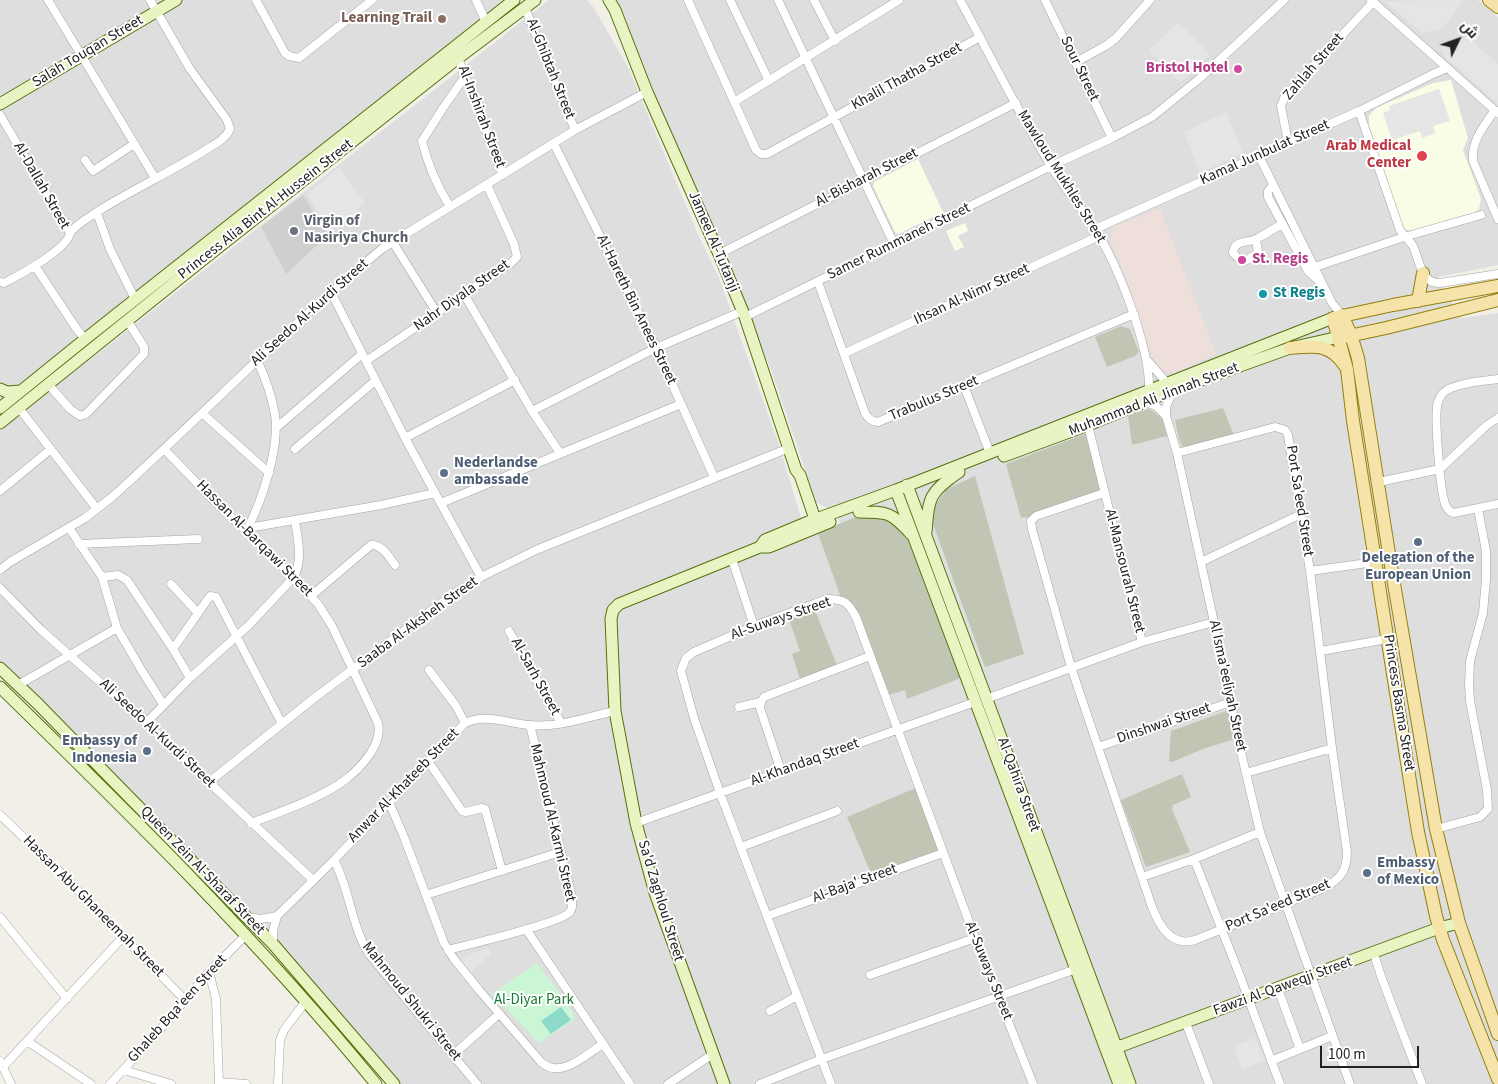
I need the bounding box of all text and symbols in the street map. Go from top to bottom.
place label: Learning Trail [341,10,432,28]
street label: Salah Touqan Street [29,12,147,92]
marker: Learning Trail [436,13,448,25]
north arrow [1433,15,1483,65]
street label: Al-Ghibtah Street [522,16,578,122]
text: ش [1456,17,1483,43]
street label: Zahlah Street [1280,30,1348,104]
street label: Sour Street [1056,34,1102,104]
street label: Khalil Thatha Street [849,39,965,115]
place label: Bristol Hotel [1146,60,1228,78]
street label: Al-Inshirah Street [453,63,509,171]
marker: Bristol Hotel [1232,63,1244,75]
street label: Mawloud Mukhles Street [1013,107,1109,247]
street label: Kamal Junbulat Street [1197,116,1333,190]
street label: Princess Alia Bint Al-Hussein Street [175,136,357,284]
place label: Arab Medical Center [1326,138,1411,173]
street label: Al-Dallah Street [9,139,73,233]
street label: Al-Bisharah Street [813,144,921,212]
marker: Arab Medical Center [1415,149,1429,163]
street label: Jameel Al-Tutanji [684,189,742,295]
street label: Samer Rummaneh Street [824,199,974,285]
place label: Virgin of Nasiriya Church [304,213,408,248]
marker: Virgin of Nasiriya Church [288,225,300,237]
street label: Al-Hareth Bin Anees Street [592,232,680,388]
place label: St. Regis [1252,251,1308,269]
marker: St. Regis [1236,254,1248,266]
street label: Ali Seedo Al-Kurdi Street [248,255,372,371]
street label: Nahr Diyala Street [411,256,513,336]
street label: Ihsan Al-Nimr Street [911,260,1033,330]
place label: St Regis [1273,285,1325,303]
marker: St Regis [1257,288,1269,300]
street label: Muhammad Ali Jinnah Street [1066,359,1242,441]
street label: Trabulus Street [887,372,981,426]
street label: Port Sa'eed Street [1281,444,1317,558]
place label: Nederlandse ambassade [454,455,538,490]
marker: Nederlandse ambassade [438,467,450,479]
street label: Hassan Al-Barqawi Street [192,477,316,601]
street label: Al-Mansourah Street [1100,507,1148,635]
marker: Delegation of the European Union [1412,536,1424,548]
place label: Delegation of the European Union [1362,550,1474,585]
street label: Saaba Al-Aksheh Street [354,573,482,673]
street label: Al-Suways Street [729,593,833,645]
street label: Al Isma'eeliyah Street [1204,619,1250,753]
street label: Princess Basma Street [1378,633,1418,773]
street label: Al-Sarh Street [506,635,564,719]
street label: Ali Seedo Al-Kurdi Street [95,676,219,792]
street label: Dinshwai Street [1115,700,1213,748]
street label: Anwar Al-Khateeb Street [345,725,463,847]
place label: Embassy of Indonesia [62,733,137,768]
street label: Al-Khandaq Street [748,735,862,791]
street label: Al-Qahira Street [993,735,1043,835]
street label: Mahmoud Al-Karmi Street [525,742,579,904]
marker: Embassy of Indonesia [141,745,153,757]
street label: Queen Zein Al-Sharaf Street [136,803,268,939]
street label: Hassan Abu Ghaneemah Street [18,832,168,982]
street label: Sa'd Zaghloul Street [633,838,687,964]
place label: Embassy of Mexico [1377,855,1439,890]
street label: Al-Baja' Street [810,860,900,908]
marker: Embassy of Mexico [1361,867,1373,879]
street label: Port Sa'eed Street [1223,876,1333,936]
street label: Al-Suways Street [960,919,1016,1023]
street label: Mahmoud Shukri Street [357,939,465,1065]
street label: Ghaleb Bqa'een Street [125,951,231,1067]
street label: Fawzi Al-Qaweqji Street [1211,953,1355,1021]
park label: Al-Diyar Park [494,992,574,1010]
scale bar [1323,1036,1422,1068]
text: 100 m [1328,1044,1366,1065]

